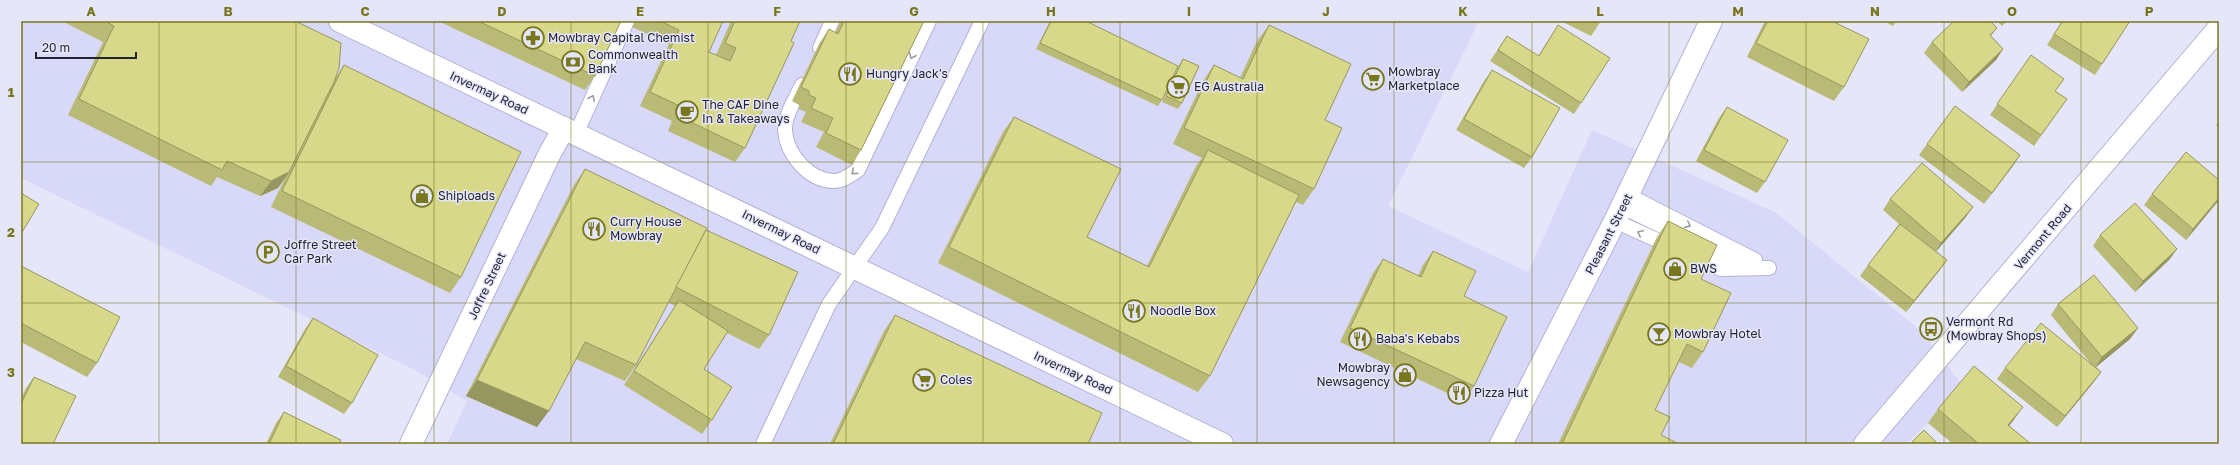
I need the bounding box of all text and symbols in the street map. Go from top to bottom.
text: A [86,3,96,19]
text: B [223,3,233,19]
text: C [360,3,370,19]
text: D [497,3,507,19]
text: E [636,3,644,19]
text: F [773,3,781,19]
text: G [909,3,919,19]
text: H [1046,3,1056,19]
text: I [1187,3,1191,19]
text: J [1322,3,1330,19]
text: K [1458,3,1468,19]
text: L [1596,3,1604,19]
text: M [1732,3,1744,19]
text: N [1870,3,1880,19]
text: O [2007,3,2017,19]
text: P [2145,3,2154,19]
pharmacy icon: Mowbray Capital Chemist [520,25,546,51]
place label: Mowbray Capital Chemist [548,30,695,45]
scale bar [36,34,136,60]
text: 20 m [42,40,70,55]
place label: Commonwealth Bank [588,47,678,76]
bank icon: Commonwealth Bank [560,49,586,75]
one-way arrow [909,52,917,60]
restaurant icon: Hungry Jack's [837,61,863,87]
place label: Mowbray Marketplace [1388,64,1460,93]
place label: Hungry Jack's [866,66,948,81]
supermarket icon: Mowbray Marketplace [1360,66,1386,92]
street label: Invermay Road [447,68,531,117]
supermarket icon: EG Australia [1165,74,1191,100]
place label: EG Australia [1194,79,1264,94]
text: 1 [8,84,15,100]
one-way arrow [587,95,595,103]
place label: The CAF Dine In & Takeaways [702,97,790,126]
cafe icon: The CAF Dine In & Takeaways [674,99,700,125]
one-way arrow [851,167,859,174]
shop icon: Shiploads [409,183,435,209]
place label: Shiploads [438,188,495,203]
street label: Pleasant Street [1582,191,1636,277]
street label: Vermont Road [2011,201,2074,273]
street label: Invermay Road [740,206,823,257]
place label: Curry House Mowbray [610,214,682,243]
restaurant icon: Curry House Mowbray [581,216,607,242]
one-way arrow [1684,220,1691,228]
text: 2 [7,224,15,240]
one-way arrow [1637,230,1645,238]
place label: Joffre Street Car Park [284,237,357,266]
parking icon: Joffre Street Car Park [255,239,281,265]
street label: Joffre Street [464,250,509,322]
shop icon: BWS [1662,256,1688,282]
place label: BWS [1690,261,1717,276]
restaurant icon: Noodle Box [1121,298,1147,324]
place label: Noodle Box [1150,303,1217,318]
place label: Vermont Rd (Mowbray Shops) [1946,314,2046,343]
bus stop icon: Vermont Rd (Mowbray Shops) [1918,316,1944,342]
bar icon: Mowbray Hotel [1646,321,1672,347]
restaurant icon: Baba's Kebabs [1347,326,1373,352]
place label: Mowbray Hotel [1674,326,1761,341]
place label: Baba's Kebabs [1376,331,1460,346]
street label: Invermay Road [1031,348,1115,397]
place label: Mowbray Newsagency [1316,360,1390,389]
shop icon: Mowbray Newsagency [1392,362,1418,388]
text: 3 [7,364,15,380]
supermarket icon: Coles [911,367,937,393]
place label: Coles [940,372,972,387]
restaurant icon: Pizza Hut [1446,380,1472,406]
place label: Pizza Hut [1474,385,1529,400]

